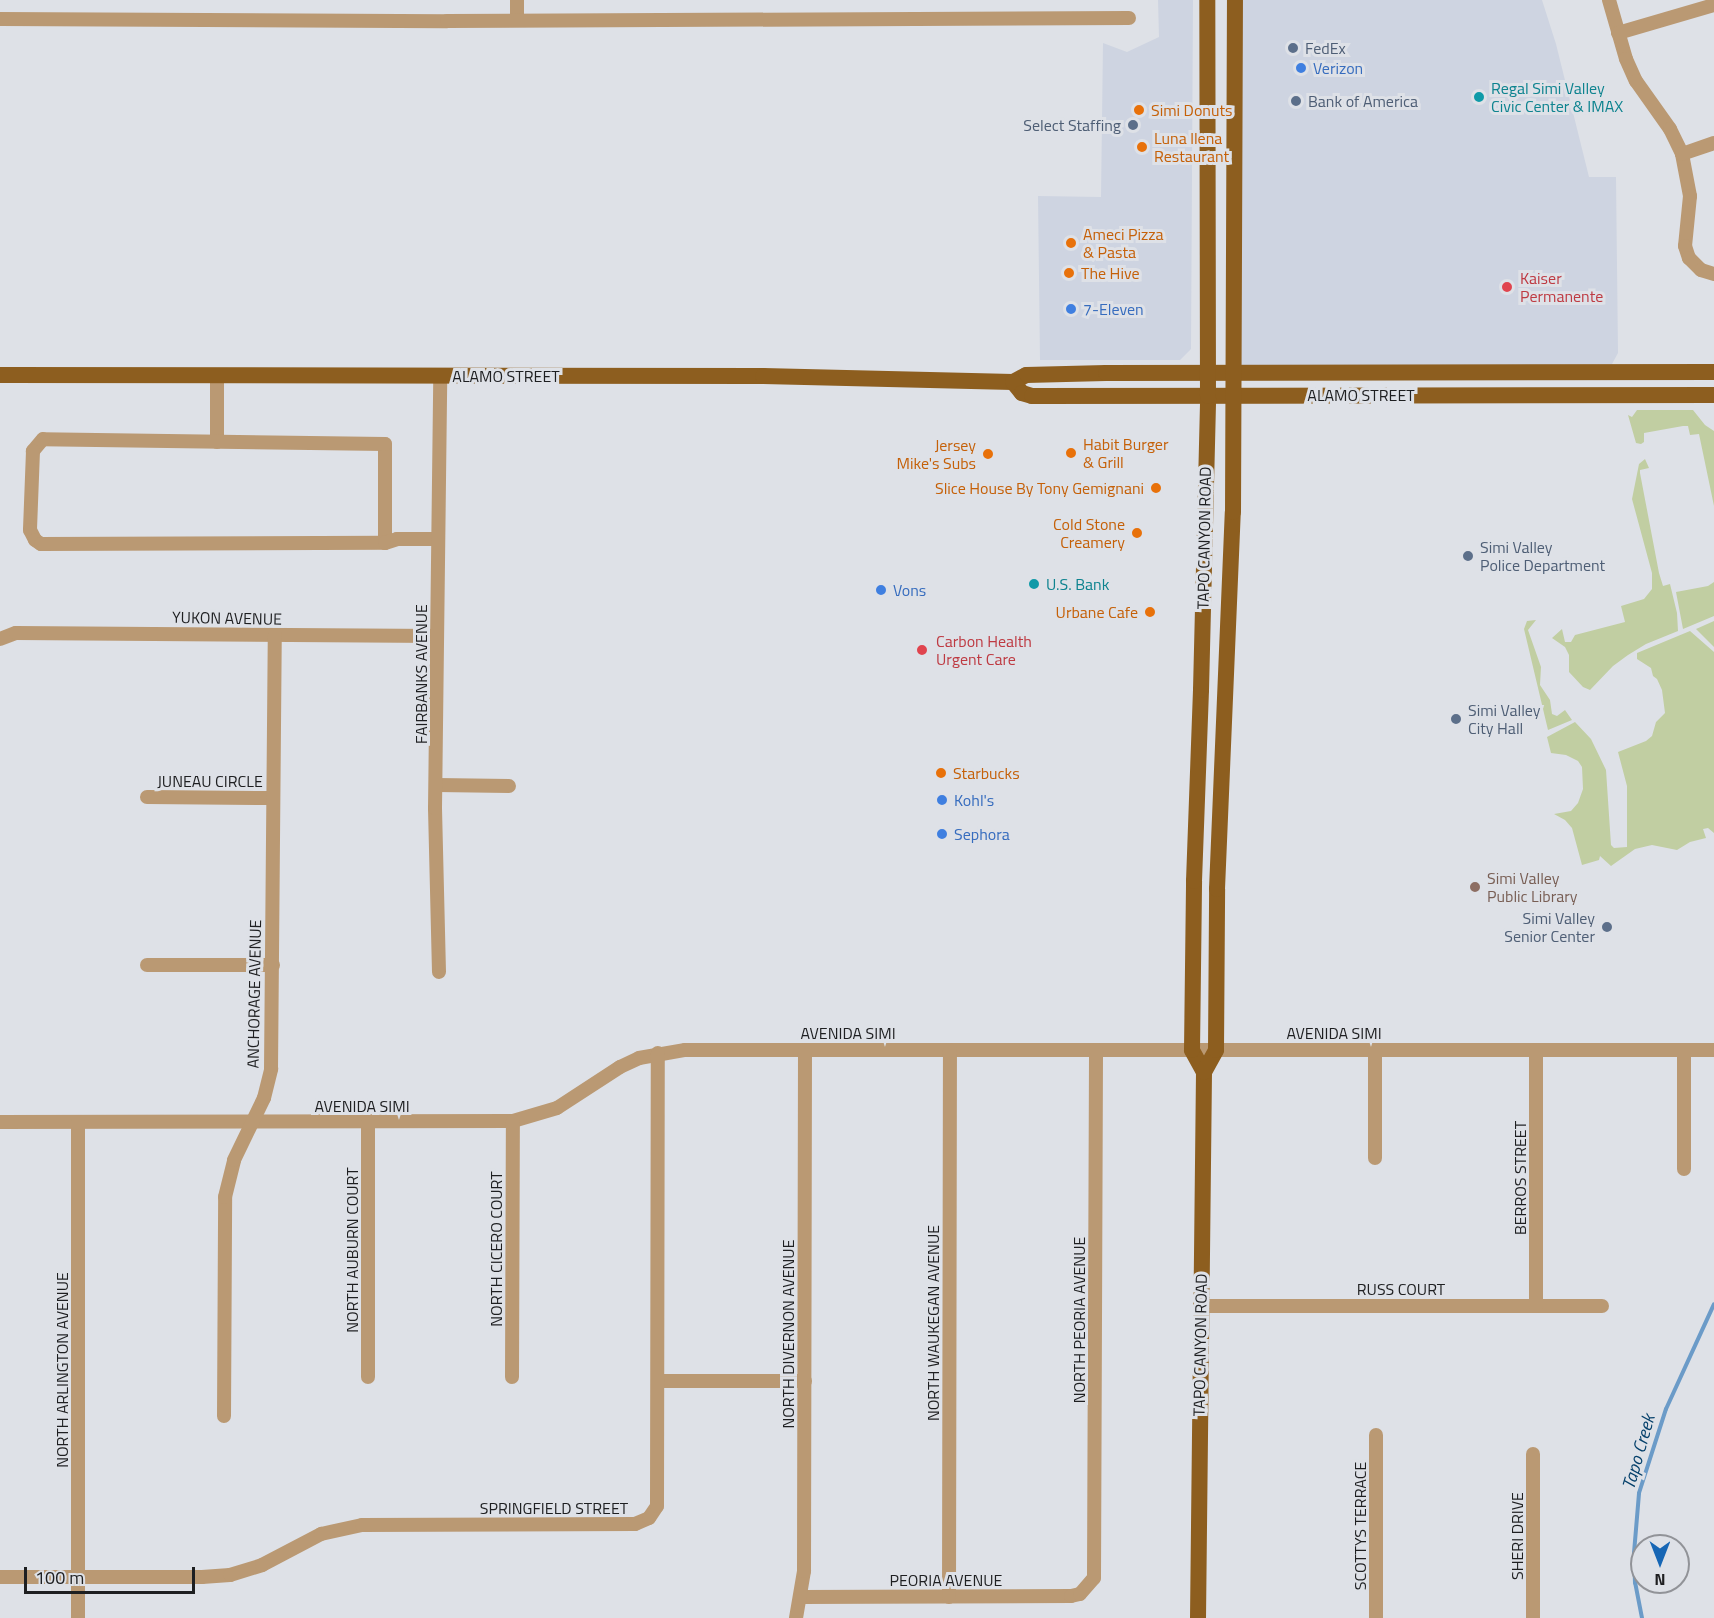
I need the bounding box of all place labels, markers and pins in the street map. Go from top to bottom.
place label: FedEx [1305,38,1346,58]
marker: FedEx [1286,41,1300,55]
place label: Verizon [1313,58,1363,78]
marker: Verizon [1294,61,1308,75]
place label: Regal Simi Valley Civic Center & IMAX [1491,78,1623,116]
marker: Regal Simi Valley Civic Center & IMAX [1472,90,1486,104]
place label: Bank of America [1308,91,1418,111]
marker: Bank of America [1289,94,1303,108]
place label: Simi Donuts [1151,100,1232,120]
marker: Simi Donuts [1132,103,1146,117]
place label: Select Staffing [1023,115,1121,135]
marker: Select Staffing [1126,118,1140,132]
place label: Luna llena Restaurant [1154,128,1229,166]
marker: Luna llena Restaurant [1135,140,1149,154]
place label: Ameci Pizza & Pasta [1083,224,1164,262]
marker: Ameci Pizza & Pasta [1064,236,1078,250]
place label: The Hive [1081,263,1140,283]
marker: The Hive [1062,266,1076,280]
place label: Kaiser Permanente [1520,268,1603,306]
marker: Kaiser Permanente [1498,278,1516,296]
place label: 7-Eleven [1083,299,1144,319]
marker: 7-Eleven [1064,302,1078,316]
place label: Habit Burger & Grill [1083,434,1168,472]
place label: Jersey Mike's Subs [896,435,976,473]
marker: Habit Burger & Grill [1064,446,1078,460]
marker: Jersey Mike's Subs [981,447,995,461]
place label: Slice House By Tony Gemignani [935,478,1144,498]
marker: Slice House By Tony Gemignani [1149,481,1163,495]
place label: Cold Stone Creamery [1053,514,1125,552]
marker: Cold Stone Creamery [1130,526,1144,540]
place label: Simi Valley Police Department [1480,537,1605,575]
marker: Simi Valley Police Department [1461,549,1475,563]
place label: U.S. Bank [1046,574,1109,594]
marker: U.S. Bank [1027,577,1041,591]
place label: Vons [893,580,926,600]
marker: Vons [874,583,888,597]
place label: Urbane Cafe [1056,602,1138,622]
marker: Urbane Cafe [1143,605,1157,619]
place label: Carbon Health Urgent Care [936,631,1032,669]
marker: Carbon Health Urgent Care [913,641,931,659]
place label: Simi Valley City Hall [1468,700,1541,738]
marker: Simi Valley City Hall [1449,712,1463,726]
place label: Starbucks [953,763,1020,783]
marker: Starbucks [934,766,948,780]
place label: Kohl's [954,790,994,810]
marker: Kohl's [935,793,949,807]
place label: Sephora [954,824,1010,844]
marker: Sephora [935,827,949,841]
place label: Simi Valley Public Library [1487,868,1577,906]
marker: Simi Valley Public Library [1468,880,1482,894]
place label: Simi Valley Senior Center [1504,908,1595,946]
marker: Simi Valley Senior Center [1600,920,1614,934]

